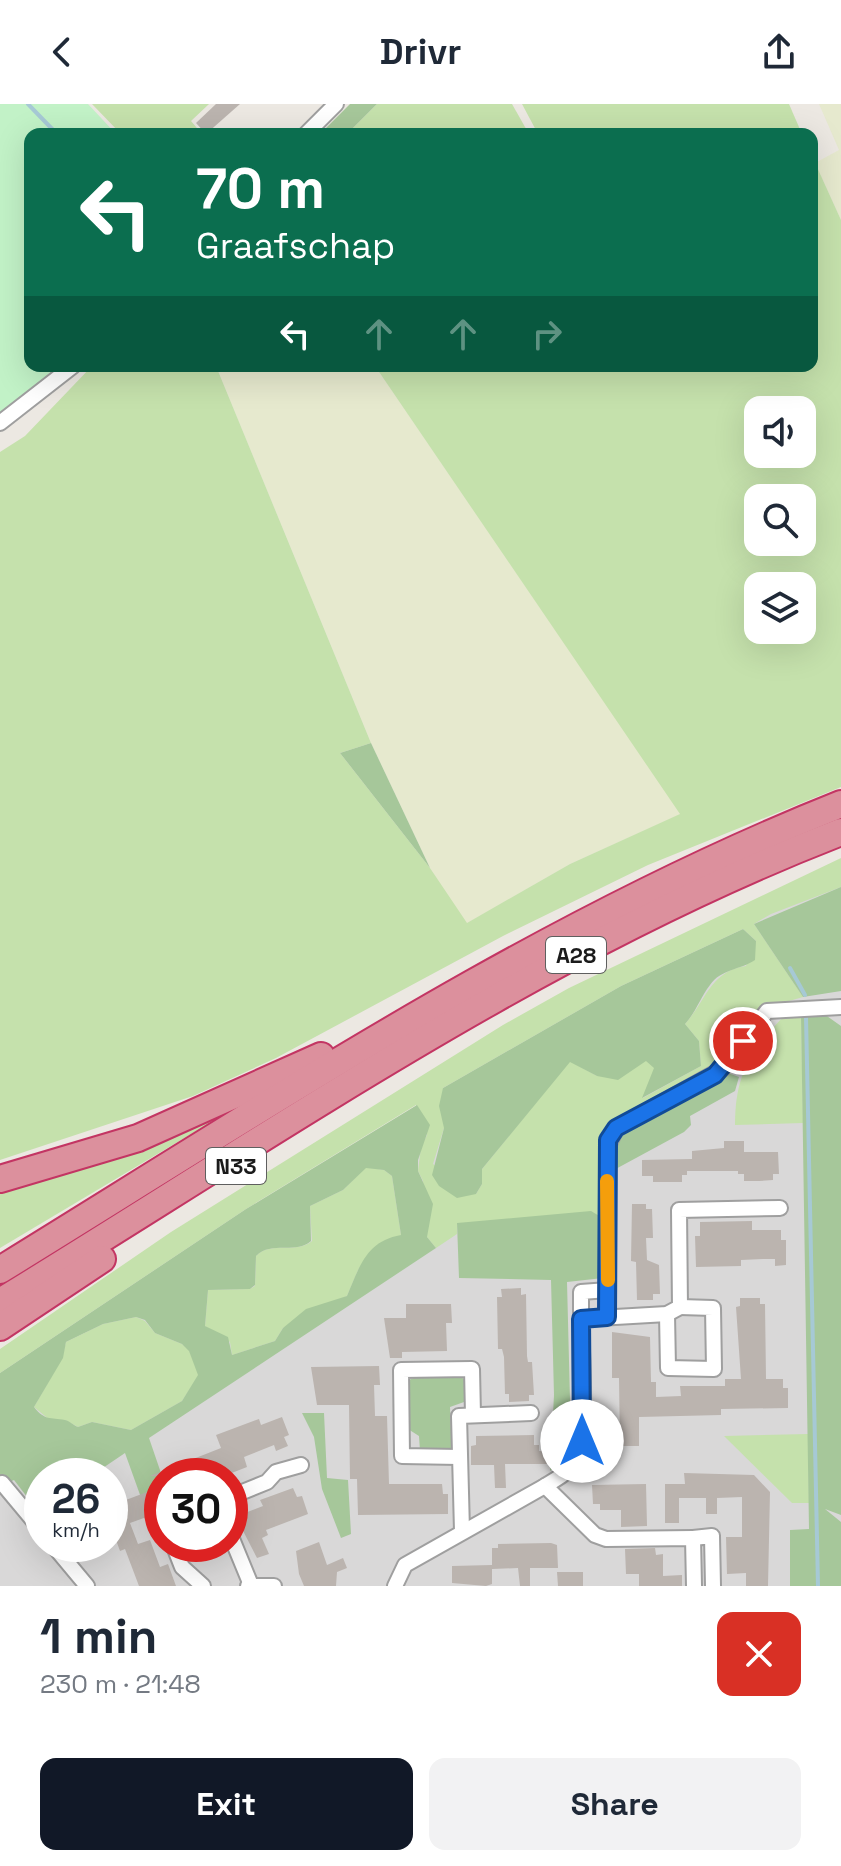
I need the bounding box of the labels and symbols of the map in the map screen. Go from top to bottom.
road number: A28 [546,937,606,973]
pin [709,1007,777,1075]
road number: N33 [206,1148,266,1184]
position arrow [540,1399,624,1483]
speed limit sign: 30 [144,1458,248,1562]

